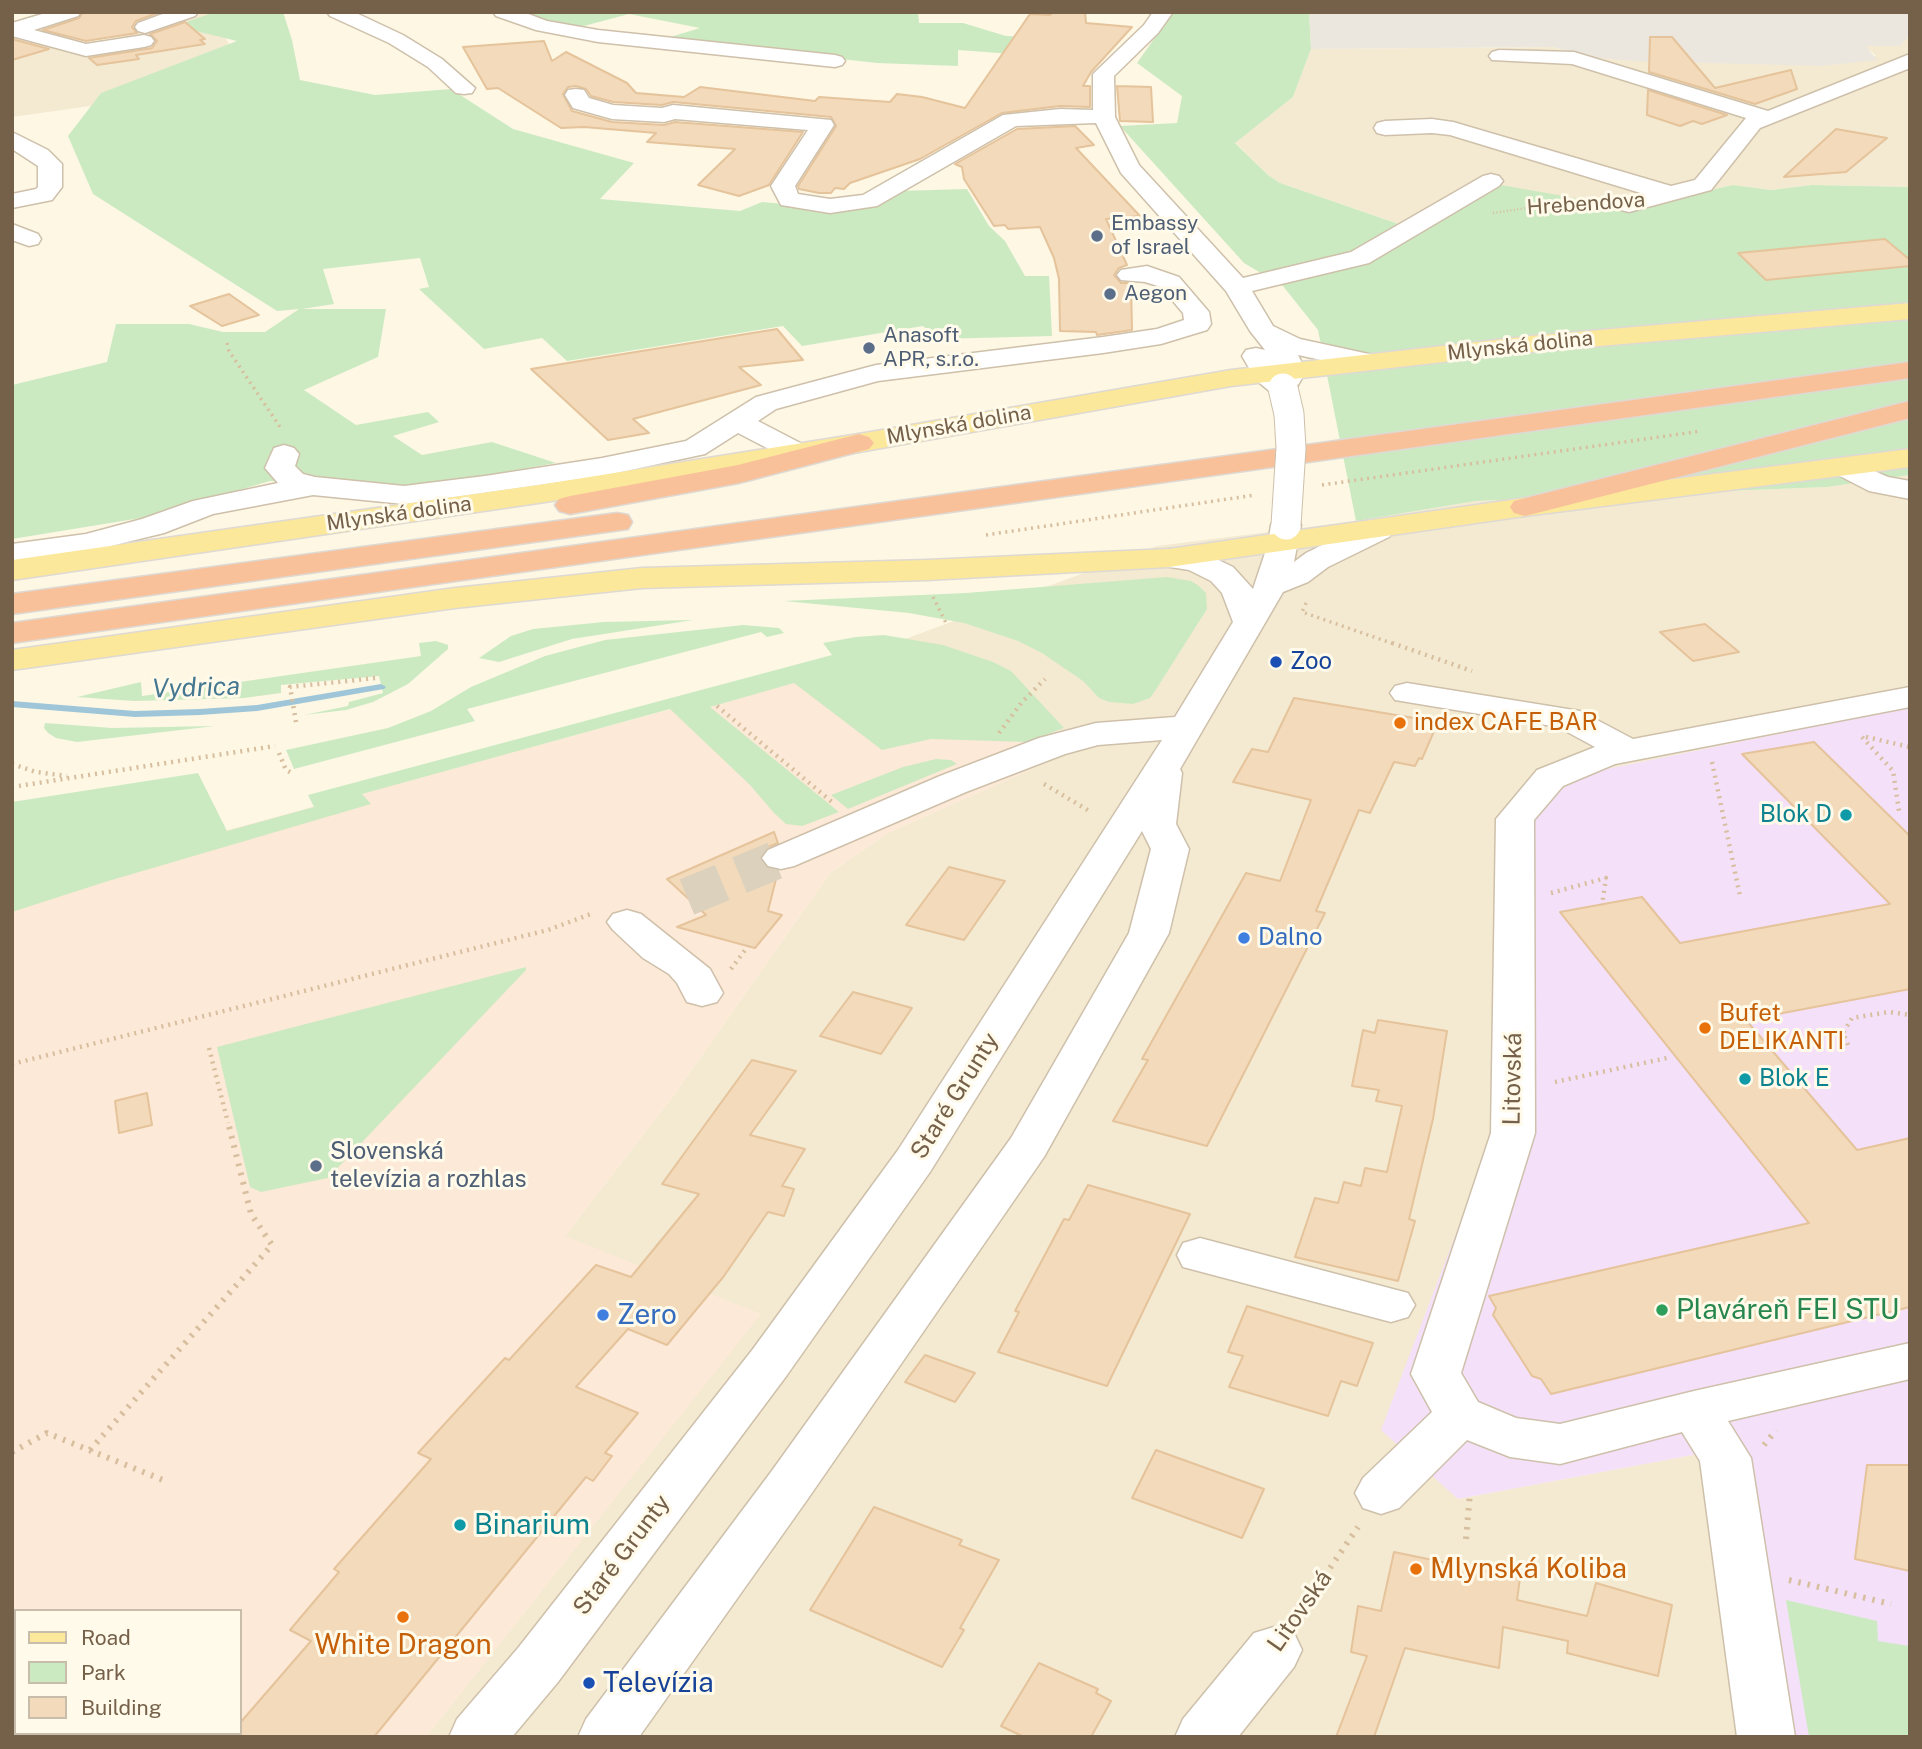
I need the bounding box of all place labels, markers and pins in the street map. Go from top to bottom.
place label: Embassy of Israel [1111,211,1198,261]
marker: Embassy of Israel [1089,228,1105,244]
place label: Aegon [1124,281,1187,307]
marker: Aegon [1102,286,1118,302]
place label: Anasoft APR, s.r.o. [883,323,979,373]
marker: Anasoft APR, s.r.o. [861,340,877,356]
place label: Zoo [1290,648,1332,676]
marker: Zoo [1268,654,1284,670]
place label: index CAFE BAR [1414,709,1598,737]
marker: index CAFE BAR [1392,715,1408,731]
place label: Blok D [1760,801,1832,829]
marker: Blok D [1838,807,1854,823]
place label: Dalno [1258,924,1322,952]
marker: Dalno [1236,930,1252,946]
place label: Bufet DELIKANTI [1719,1000,1844,1056]
marker: Bufet DELIKANTI [1697,1020,1713,1036]
place label: Blok E [1759,1065,1830,1093]
marker: Blok E [1737,1071,1753,1087]
place label: Slovenská televízia a rozhlas [330,1138,527,1194]
marker: Slovenská televízia a rozhlas [308,1158,324,1174]
place label: Plaváreň FEI STU [1676,1293,1899,1327]
place label: Zero [617,1298,677,1332]
marker: Plaváreň FEI STU [1654,1302,1670,1318]
marker: Zero [595,1307,611,1323]
place label: Binarium [474,1508,590,1542]
marker: Binarium [452,1517,468,1533]
place label: Mlynská Koliba [1430,1552,1627,1586]
marker: Mlynská Koliba [1408,1561,1424,1577]
marker: White Dragon [395,1609,411,1625]
place label: White Dragon [314,1628,492,1662]
place label: Televízia [603,1666,714,1700]
marker: Televízia [581,1675,597,1691]

